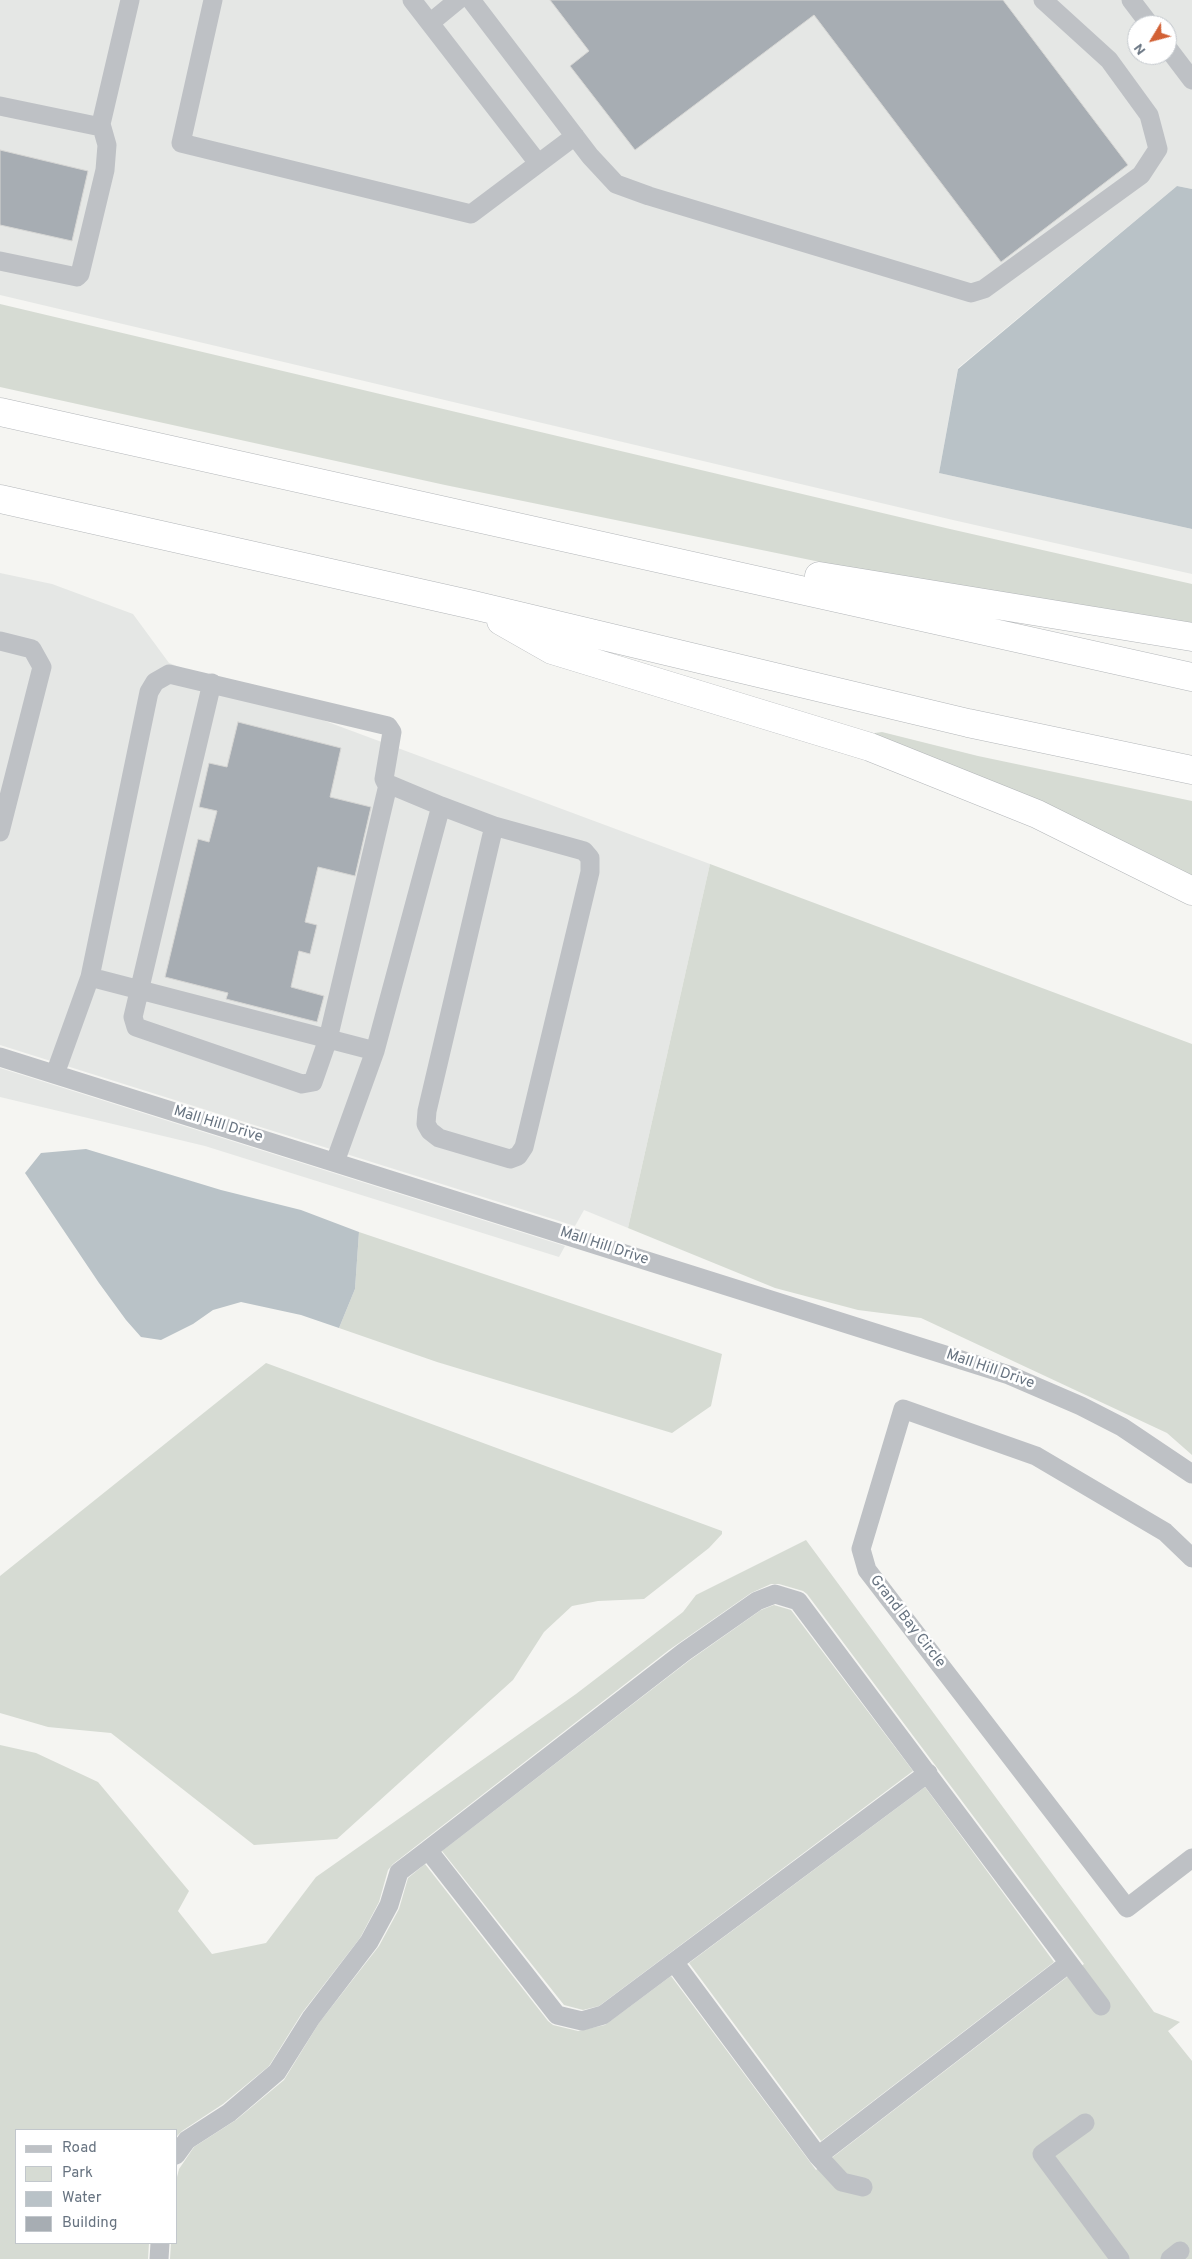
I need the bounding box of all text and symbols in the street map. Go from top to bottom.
north arrow [1127,15,1177,65]
text: N [1131,40,1150,58]
street label: Mall Hill Drive [171,1103,265,1147]
street label: Mall Hill Drive [557,1224,651,1270]
street label: Mall Hill Drive [944,1346,1036,1394]
street label: Grand Bay Circle [865,1572,949,1672]
legend [15,2129,178,2244]
text: Road [62,2139,97,2158]
text: Park [62,2164,93,2183]
text: Water [62,2189,101,2208]
text: Building [62,2214,117,2233]

